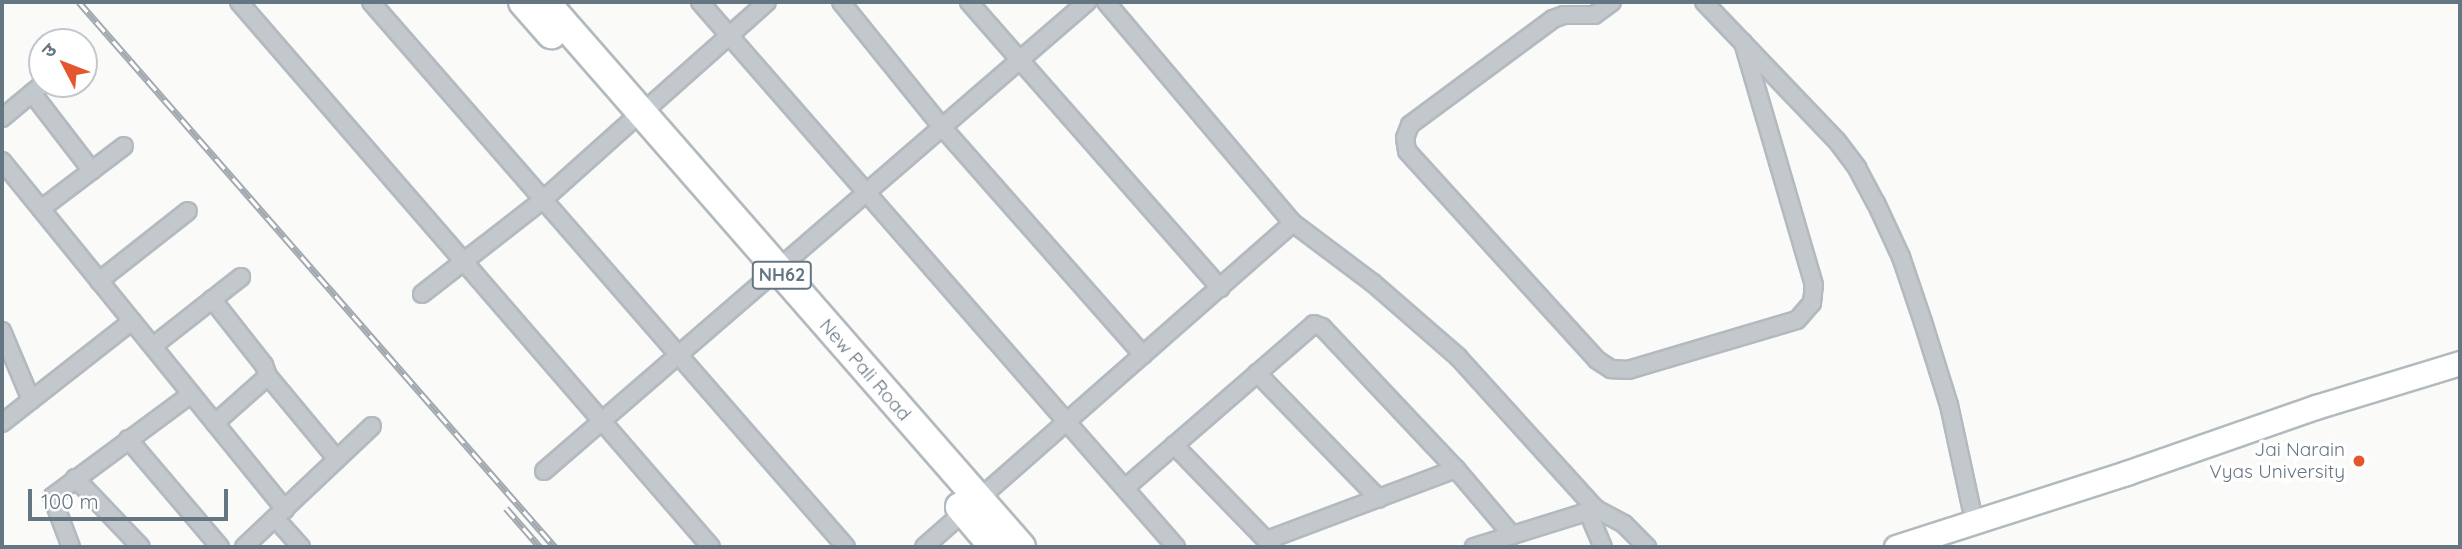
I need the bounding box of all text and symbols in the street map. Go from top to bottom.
north arrow [28,28,98,98]
text: उ [36,38,62,62]
road number: NH62 [750,260,814,290]
street label: New Pali Road [815,314,915,426]
place label: Jai Narain Vyas University [2209,439,2345,483]
marker: Jai Narain Vyas University [2351,453,2367,469]
scale bar [32,476,231,520]
text: 100 m [41,488,99,514]

